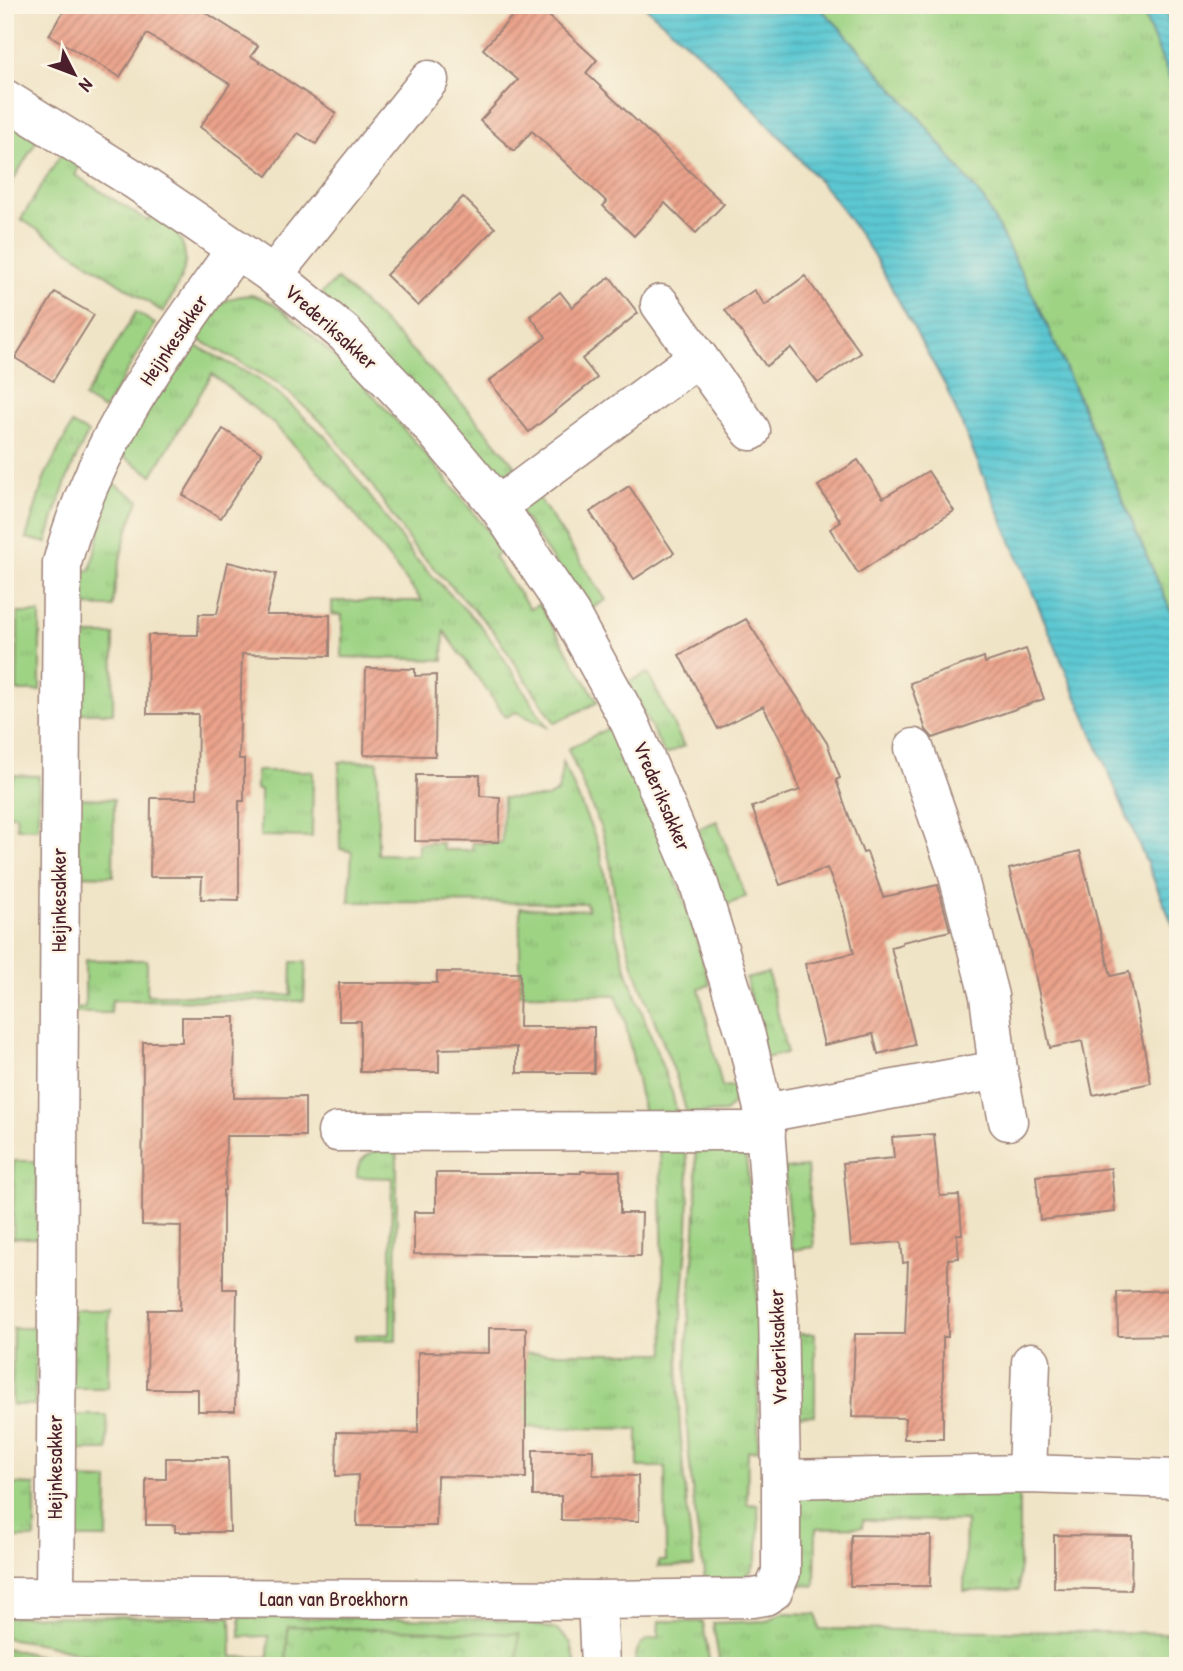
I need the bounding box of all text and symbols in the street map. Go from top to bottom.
north arrow [38,38,108,108]
text: N [74,73,100,98]
street label: Vrederiksakker [278,277,384,376]
street label: Heijnkesakker [132,288,215,391]
street label: Vrederiksakker [626,737,699,855]
street label: Heijnkesakker [44,848,73,952]
street label: Vrederiksakker [761,1288,794,1406]
street label: Heijnkesakker [40,1415,69,1519]
street label: Laan van Broekhorn [260,1584,408,1613]

